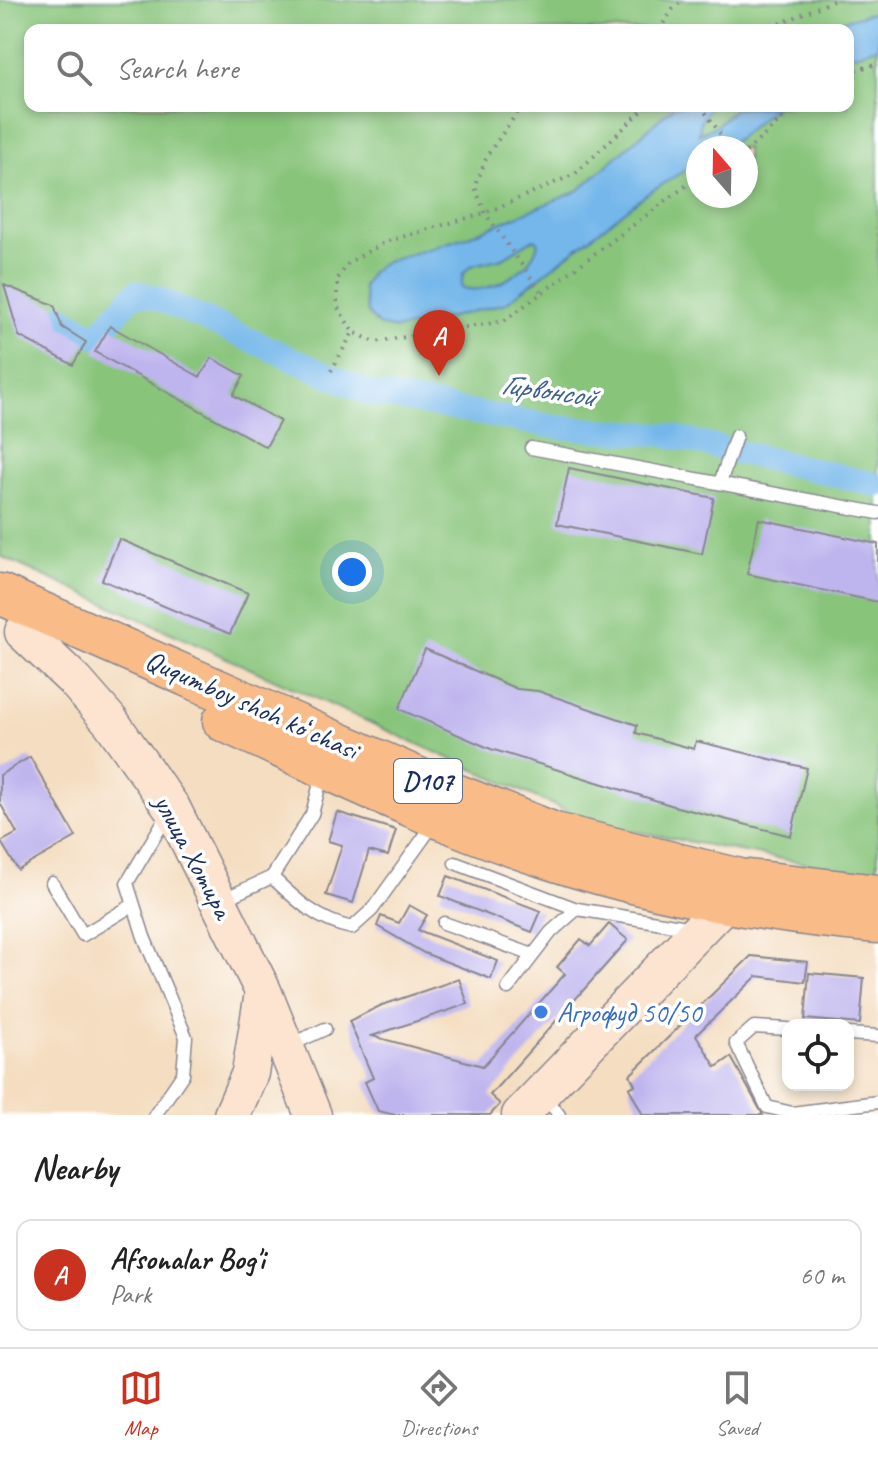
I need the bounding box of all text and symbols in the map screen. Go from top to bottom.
search box [24,24,854,112]
icon: search [52,46,96,90]
text: Search here [116,49,238,87]
north arrow [686,136,758,208]
pin: A [413,310,465,376]
water label: Гирвонсой [499,365,603,416]
your location [332,552,372,592]
street label: Ququmboy shoh koʻchasi [140,642,367,768]
road number: D107 [394,759,462,803]
street label: улица Хотира [145,787,242,926]
place label: Агрофуд 50/50 [557,995,704,1030]
marker: Агрофуд 50/50 [532,1003,550,1021]
map controls [782,1019,854,1091]
button: locate [782,1019,854,1091]
text: Nearby [32,1146,118,1189]
text: Afsonalar Bog'i [110,1240,265,1278]
text: A [53,1259,67,1292]
text: 60 m [800,1259,844,1292]
text: Park [110,1278,151,1311]
tab: Map [119,1366,163,1442]
tab: Directions [401,1366,477,1442]
tab: Saved [715,1366,759,1442]

